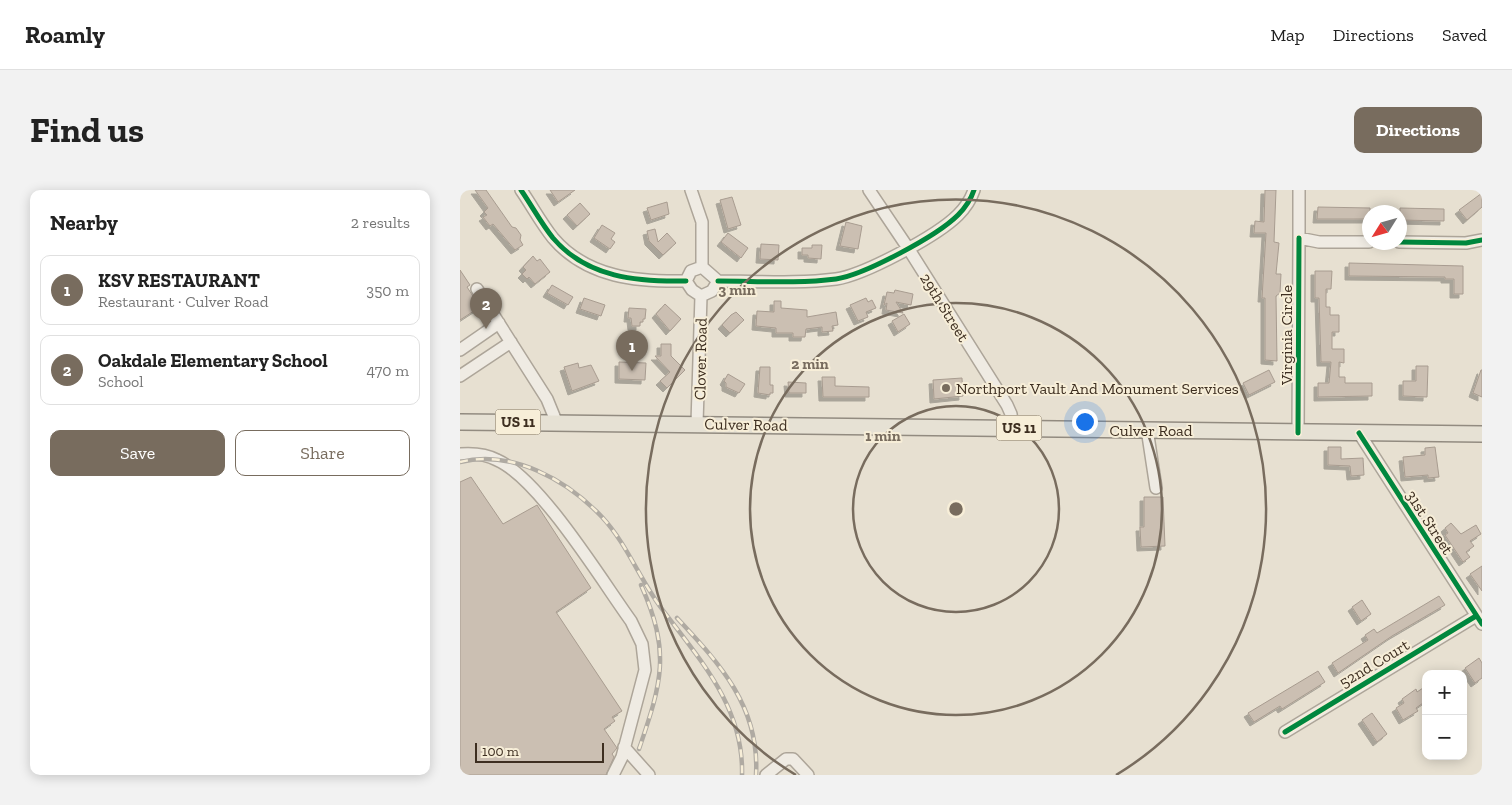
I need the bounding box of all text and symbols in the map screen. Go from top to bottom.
text: Roamly [25,20,105,49]
text: Map [1270,24,1305,46]
text: Directions [1333,24,1414,46]
text: Saved [1442,24,1487,46]
button: Directions [1354,107,1482,153]
text: Find us [30,109,144,151]
north arrow [1362,205,1407,250]
text: Nearby [50,210,118,235]
text: 2 results [351,213,410,232]
text: KSV RESTAURANT [98,269,260,292]
street label: 29th Street [916,269,973,345]
text: 1 [64,281,70,300]
text: 350 m [366,281,409,300]
text: 3 min [718,281,756,299]
street label: Virginia Circle [1277,285,1296,386]
pin: 2 [470,288,502,329]
text: Restaurant · Culver Road [98,292,268,311]
street label: Clover Road [690,317,711,400]
pin: 1 [616,330,648,371]
text: Oakdale Elementary School [98,349,328,372]
text: 2 min [791,355,829,373]
text: 2 [63,361,71,380]
text: 470 m [366,361,409,380]
text: School [98,372,144,391]
place label: Northport Vault And Monument Services [956,379,1239,398]
marker: Northport Vault And Monument Services [940,382,952,394]
your location [1072,409,1098,435]
road number: US 11 [496,410,540,434]
street label: Culver Road [704,414,788,435]
road number: US 11 [996,416,1042,440]
street label: Culver Road [1109,421,1193,440]
text: 1 min [865,427,901,445]
button: Save [50,430,225,476]
button: Share [235,430,410,476]
street label: 31st Street [1402,487,1457,558]
centre of rings [947,500,965,518]
street label: 52nd Court [1336,635,1413,692]
map controls [1422,670,1467,760]
button: + [1422,670,1467,715]
button: − [1422,715,1467,760]
scale bar [475,740,604,763]
text: 100 m [482,743,519,760]

